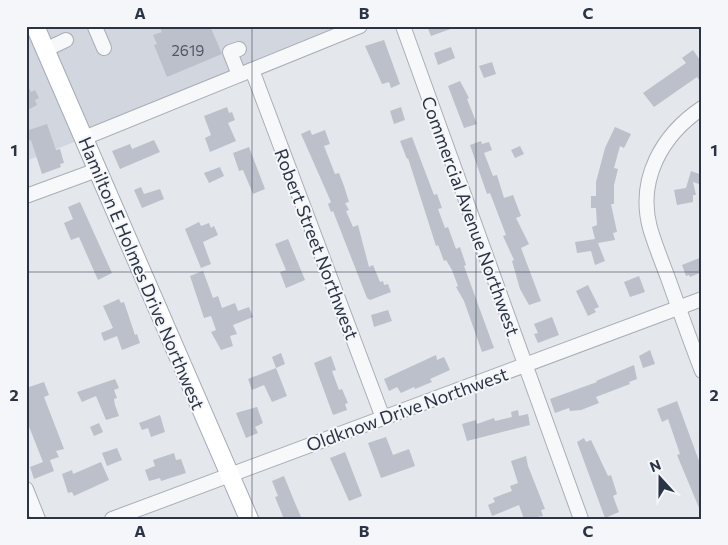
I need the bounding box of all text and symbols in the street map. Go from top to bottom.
text: A [134,3,146,22]
text: B [359,3,370,22]
text: C [583,3,594,22]
house number: 2619 [172,41,204,59]
street label: Commercial Avenue Northwest [417,93,525,339]
street label: Hamilton E Holmes Drive Northwest [74,133,210,413]
text: 1 [10,140,18,159]
text: 1 [710,140,718,159]
street label: Robert Street Northwest [270,145,364,343]
street label: Oldknow Drive Northwest [303,362,511,456]
text: 2 [9,385,19,404]
text: 2 [709,385,719,404]
north arrow [636,452,686,502]
text: N [647,456,663,475]
text: A [134,521,146,540]
text: B [359,521,370,540]
text: C [583,521,594,540]

